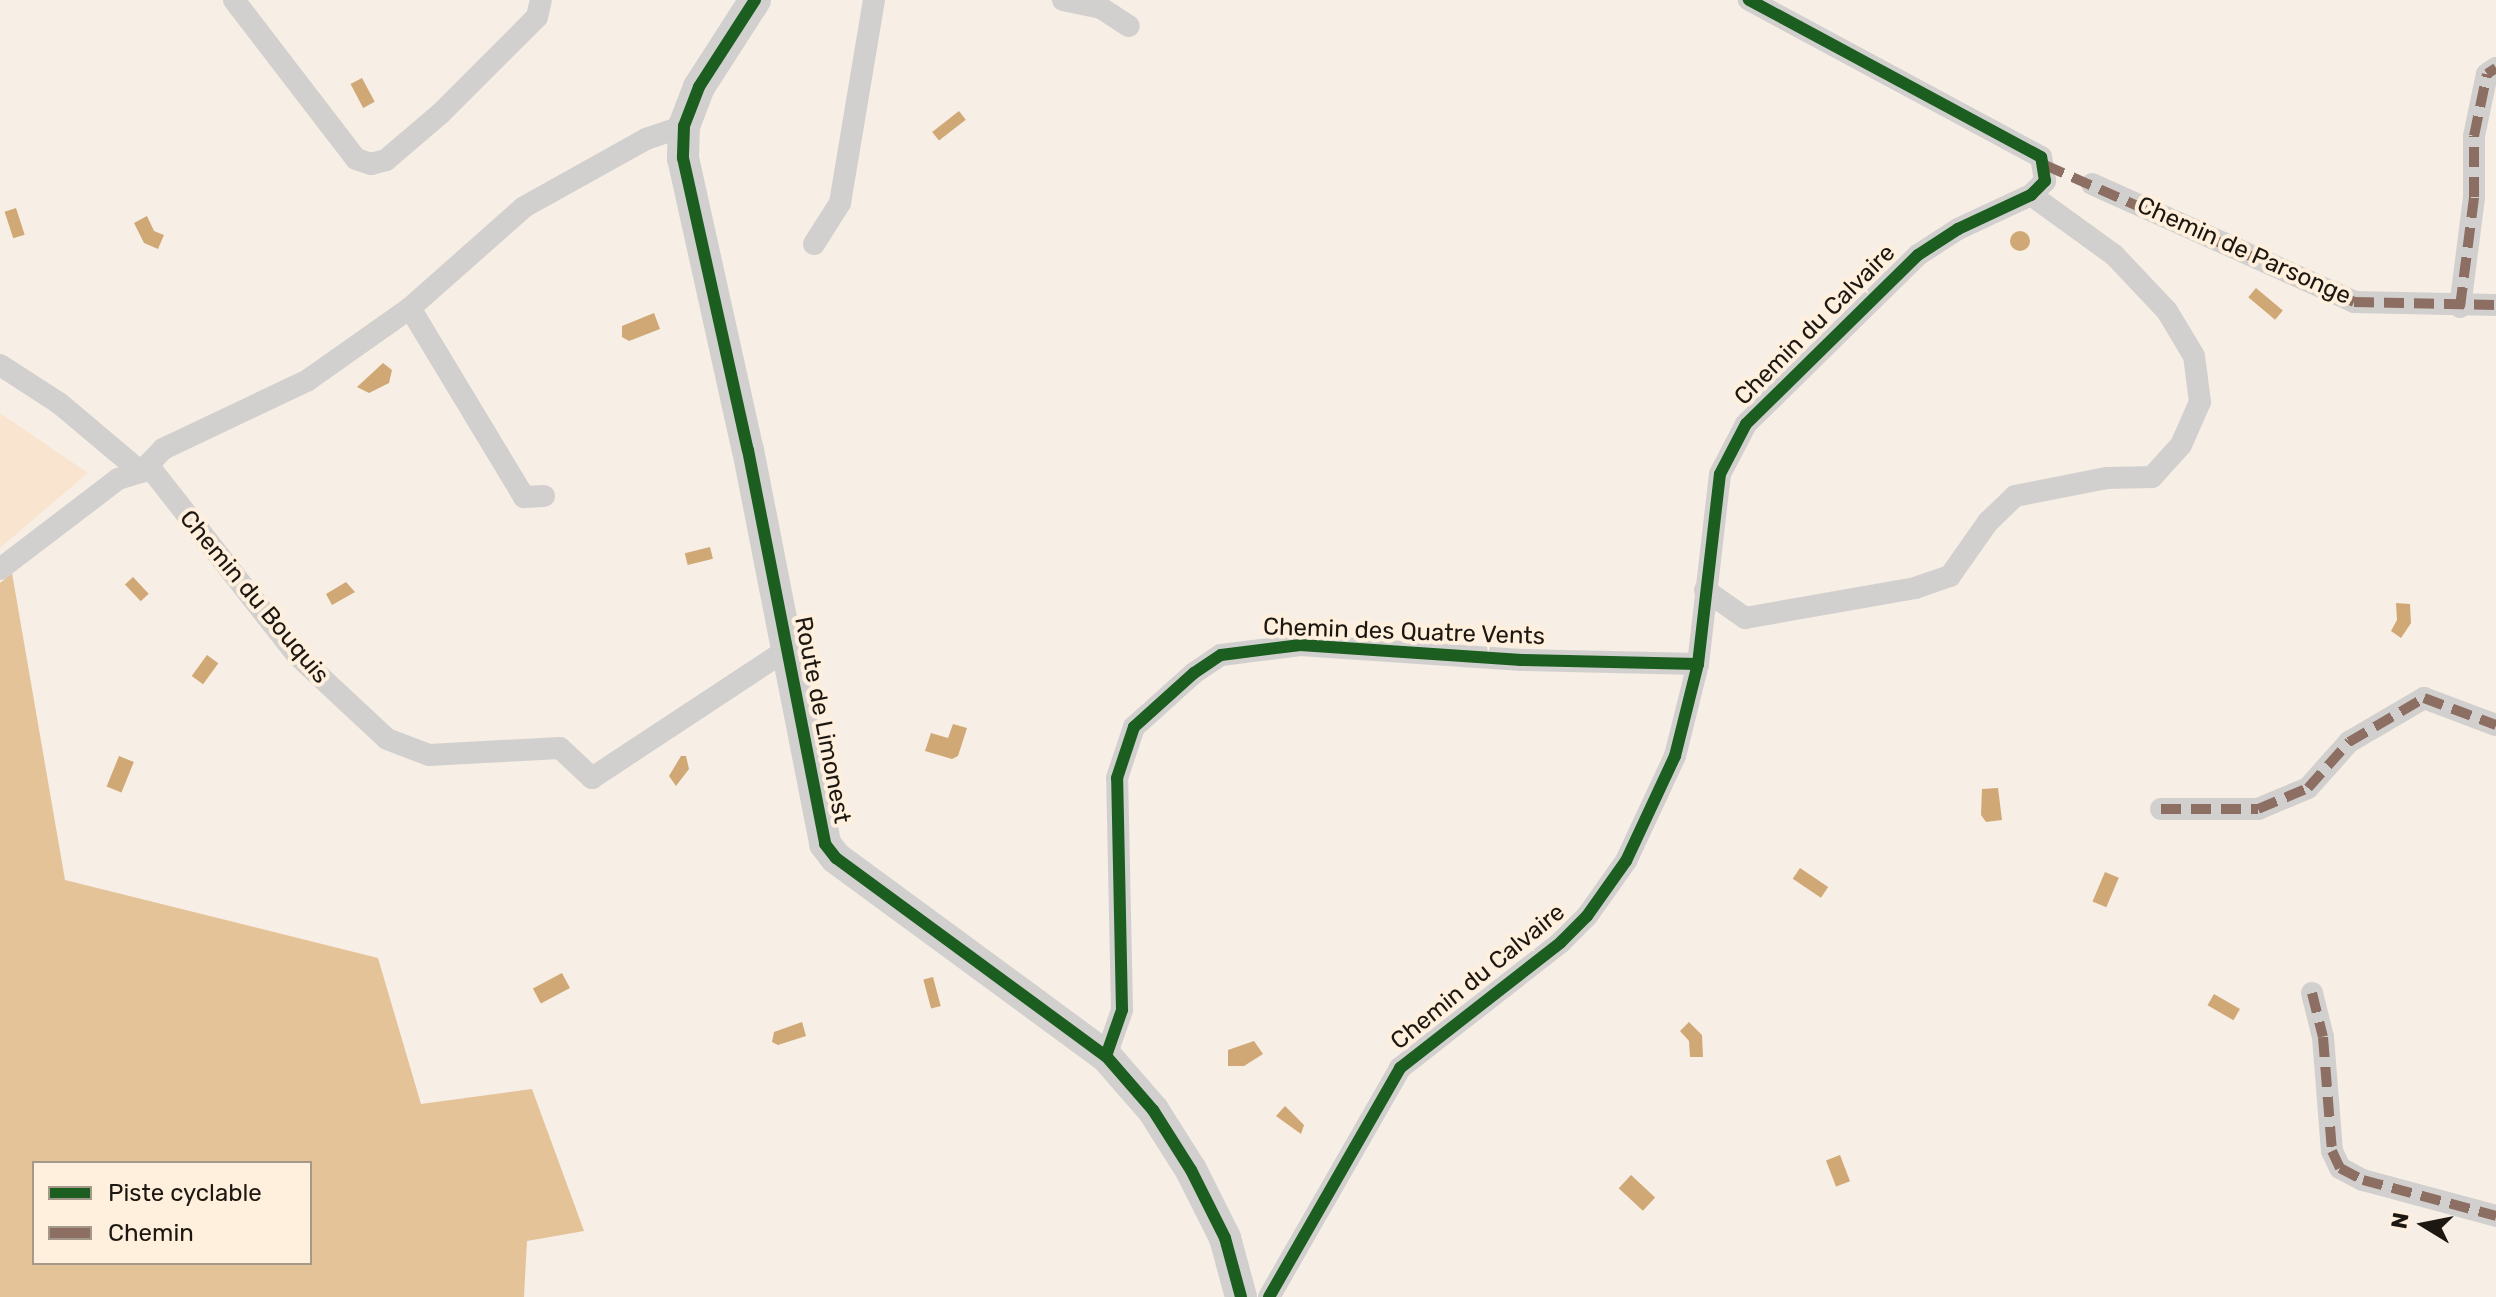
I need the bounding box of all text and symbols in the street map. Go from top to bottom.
street label: Chemin de Parsonge [2133,191,2355,311]
street label: Chemin du Calvaire [1729,239,1901,411]
street label: Chemin du Bouquis [173,505,335,689]
street label: Chemin des Quatre Vents [1262,613,1546,651]
street label: Route de Limonest [788,614,856,826]
street label: Chemin du Calvaire [1385,898,1571,1056]
legend [32,1161,312,1265]
text: Piste cyclable [108,1179,262,1207]
north arrow [2384,1185,2464,1265]
text: N [2385,1211,2415,1231]
text: Chemin [108,1219,194,1247]

